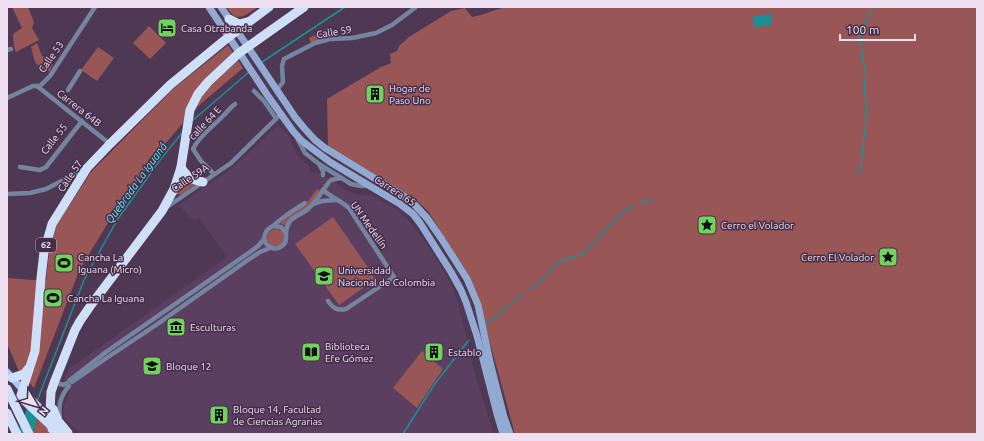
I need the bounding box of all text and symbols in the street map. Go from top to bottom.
scale bar [840,16,915,42]
hotel icon: Casa Otrabanda [156,17,178,39]
place label: Casa Otrabanda [181,23,252,34]
text: 100 m [846,23,879,36]
street label: Calle 59 [316,24,352,40]
street label: Calle 53 [36,39,66,75]
building icon: Hogar de Paso Uno [364,83,386,105]
place label: Hogar de Paso Uno [389,83,431,106]
street label: Carrera 64B [55,87,103,129]
street label: calle 64 E [187,104,224,142]
street label: Calle 55 [39,122,69,156]
water label: Quebrada La Iguaná [103,140,169,226]
street label: Calle 57 [55,158,85,194]
street label: Calle 59A [169,161,211,194]
street label: Carrera 65 [372,174,418,208]
street label: UN Medellín [349,199,389,251]
place icon: Cerro el Volador [696,214,718,236]
place label: Cerro el Volador [721,220,794,231]
road number: 62 [36,238,56,252]
place icon: Cerro El Volador [877,246,899,268]
sports icon: Cancha La Iguana (Micro) [53,252,75,274]
place label: Cancha La Iguana (Micro) [78,252,142,275]
place label: Cerro El Volador [801,252,874,263]
school or university icon: Universidad Nacional de Colombia [313,265,335,287]
place label: Universidad Nacional de Colombia [338,265,435,288]
sports icon: Cancha La Iguana [42,287,64,309]
place label: Cancha La Iguana [67,293,144,304]
museum icon: Esculturas [165,316,187,338]
place label: Esculturas [190,322,236,333]
library icon: Biblioteca Efe Gómez [300,341,322,363]
place label: Biblioteca Efe Gómez [325,341,374,364]
building icon: Establo [423,341,445,363]
place label: Establo [448,347,481,358]
school or university icon: Bloque 12 [141,355,163,377]
place label: Bloque 12 [166,361,211,372]
north arrow [16,385,56,425]
text: N [37,404,51,418]
building icon: Bloque 14, Facultad de Ciencias Agrarias [208,404,230,426]
place label: Bloque 14, Facultad de Ciencias Agrarias [233,404,322,427]

